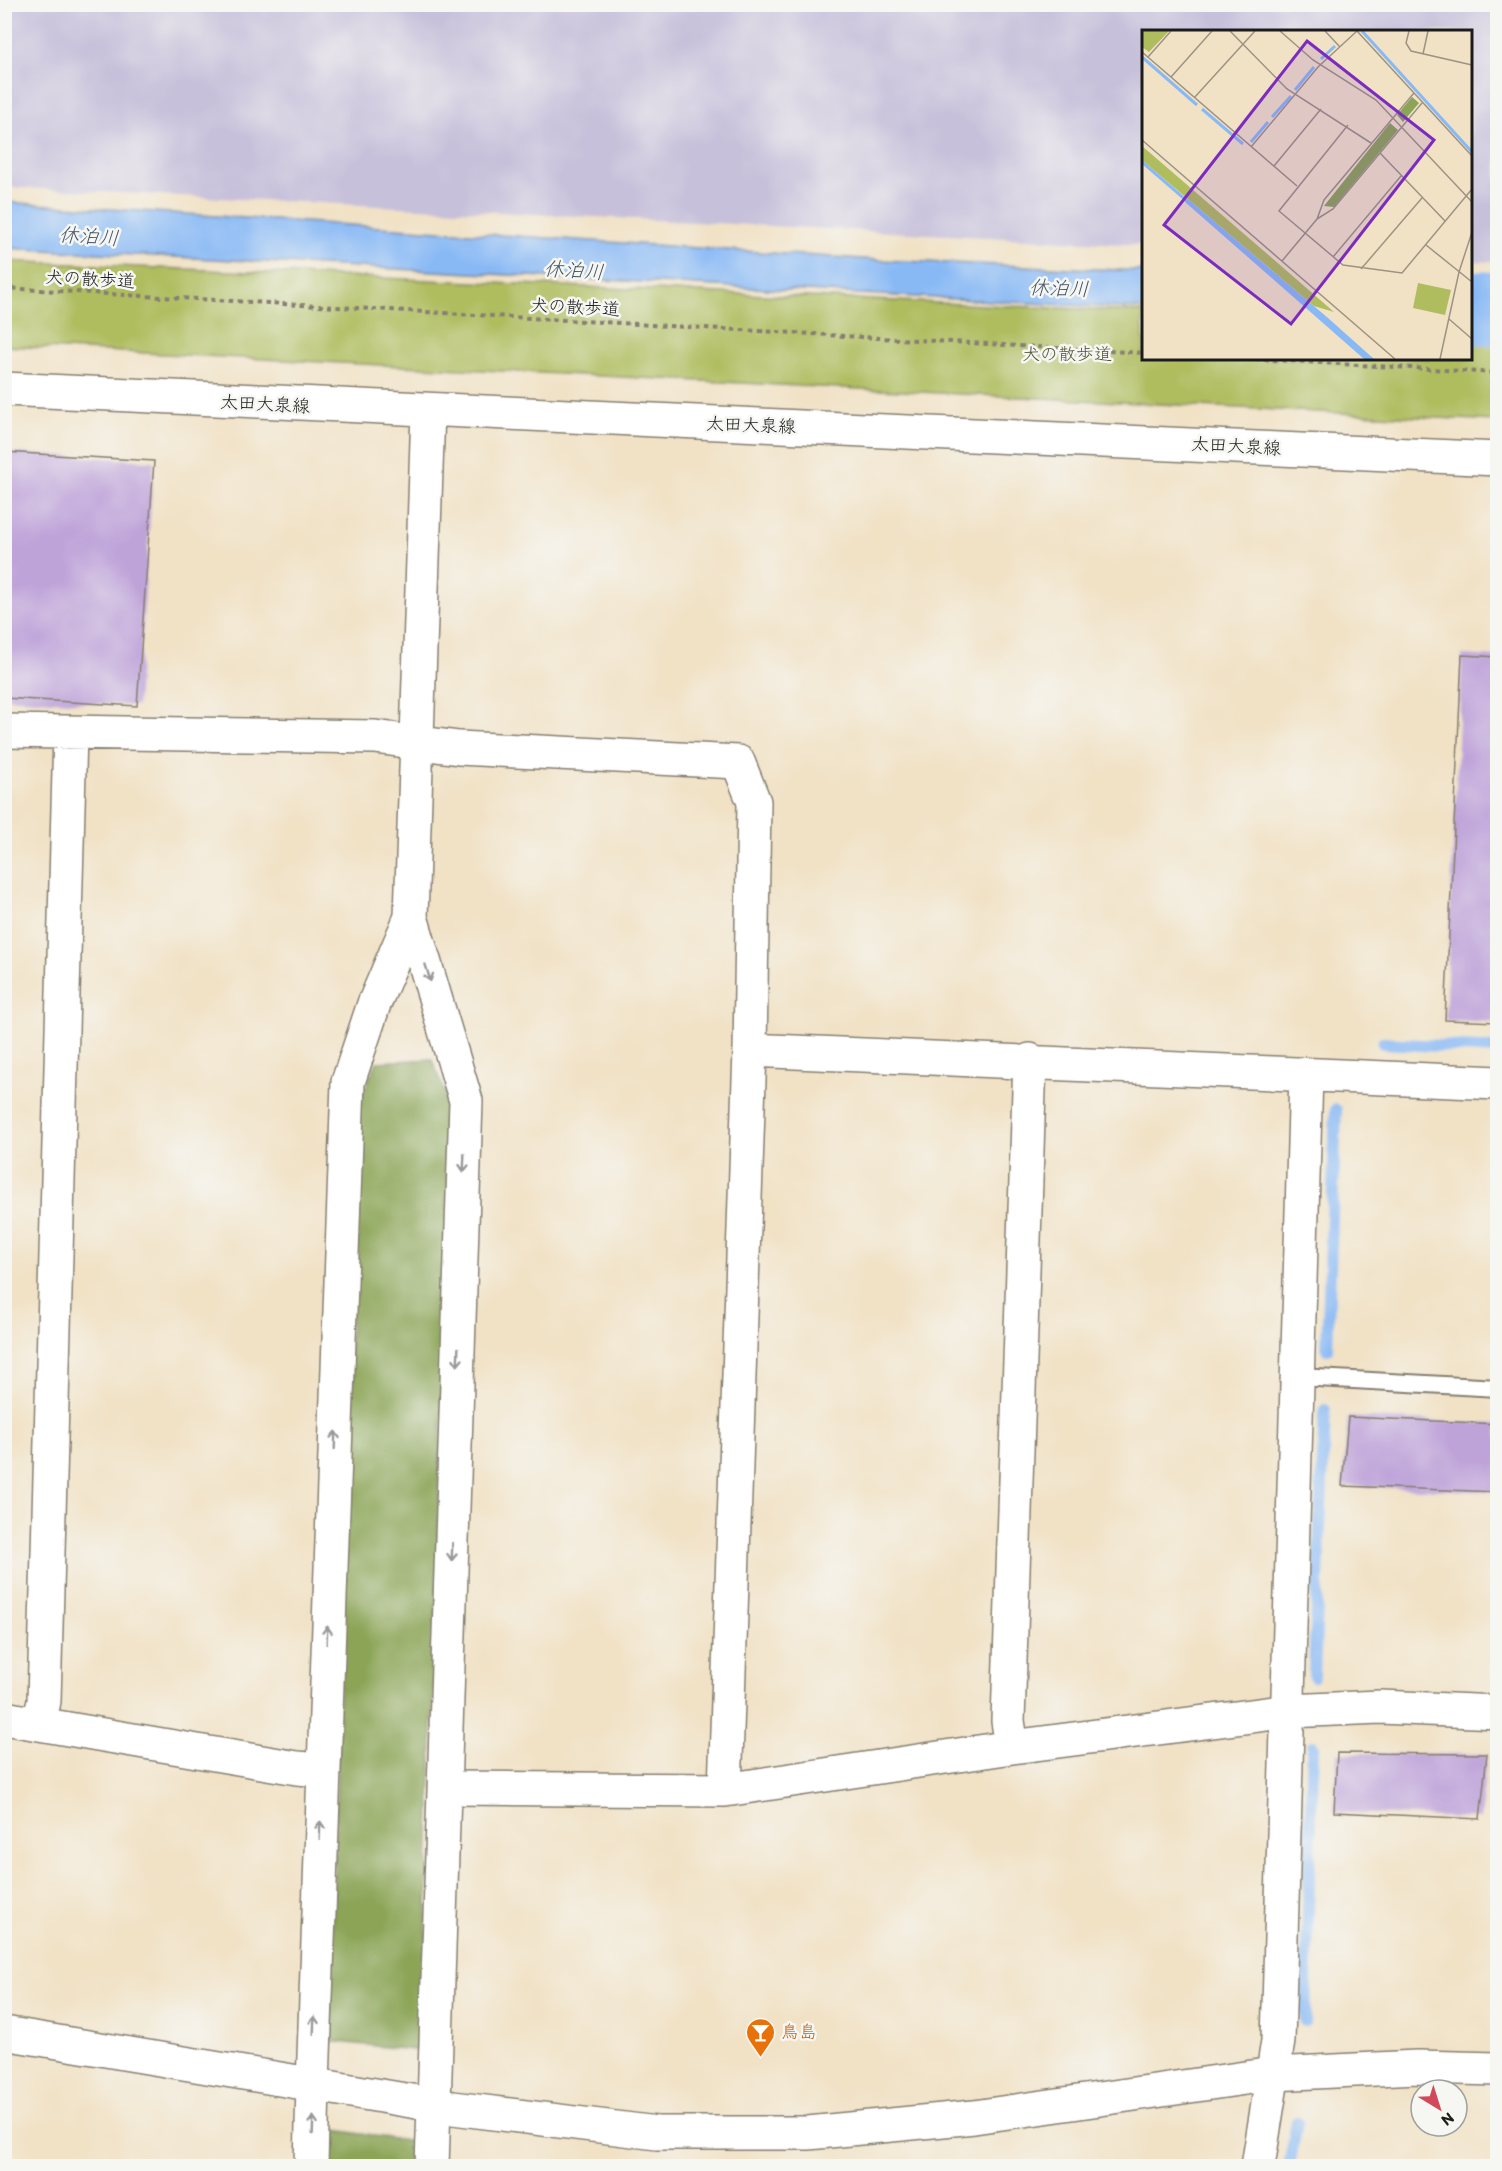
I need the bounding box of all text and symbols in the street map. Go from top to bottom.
inset map [1142,30,1472,360]
water label: 休泊川 [58,222,120,250]
water label: 休泊川 [543,256,605,284]
street label: 犬の散歩道 [44,266,136,292]
water label: 休泊川 [1029,275,1089,301]
street label: 犬の散歩道 [529,294,621,320]
park label: 犬の散歩道 [1022,343,1112,365]
street label: 太田大泉線 [219,391,311,417]
street label: 太田大泉線 [706,412,796,438]
street label: 太田大泉線 [1190,433,1282,459]
one-way arrow [423,963,434,982]
one-way arrow [458,1152,470,1172]
one-way arrow [452,1347,464,1367]
one-way arrow [329,1431,340,1451]
one-way arrow [447,1542,458,1562]
one-way arrow [322,1626,333,1646]
one-way arrow [315,1821,326,1841]
one-way arrow [309,2016,320,2036]
bar icon: 鳥島 [744,2016,776,2058]
place label: 鳥島 [781,2021,817,2043]
north arrow [1409,2078,1469,2138]
text: N [1438,2109,1458,2130]
one-way arrow [307,2116,318,2136]

